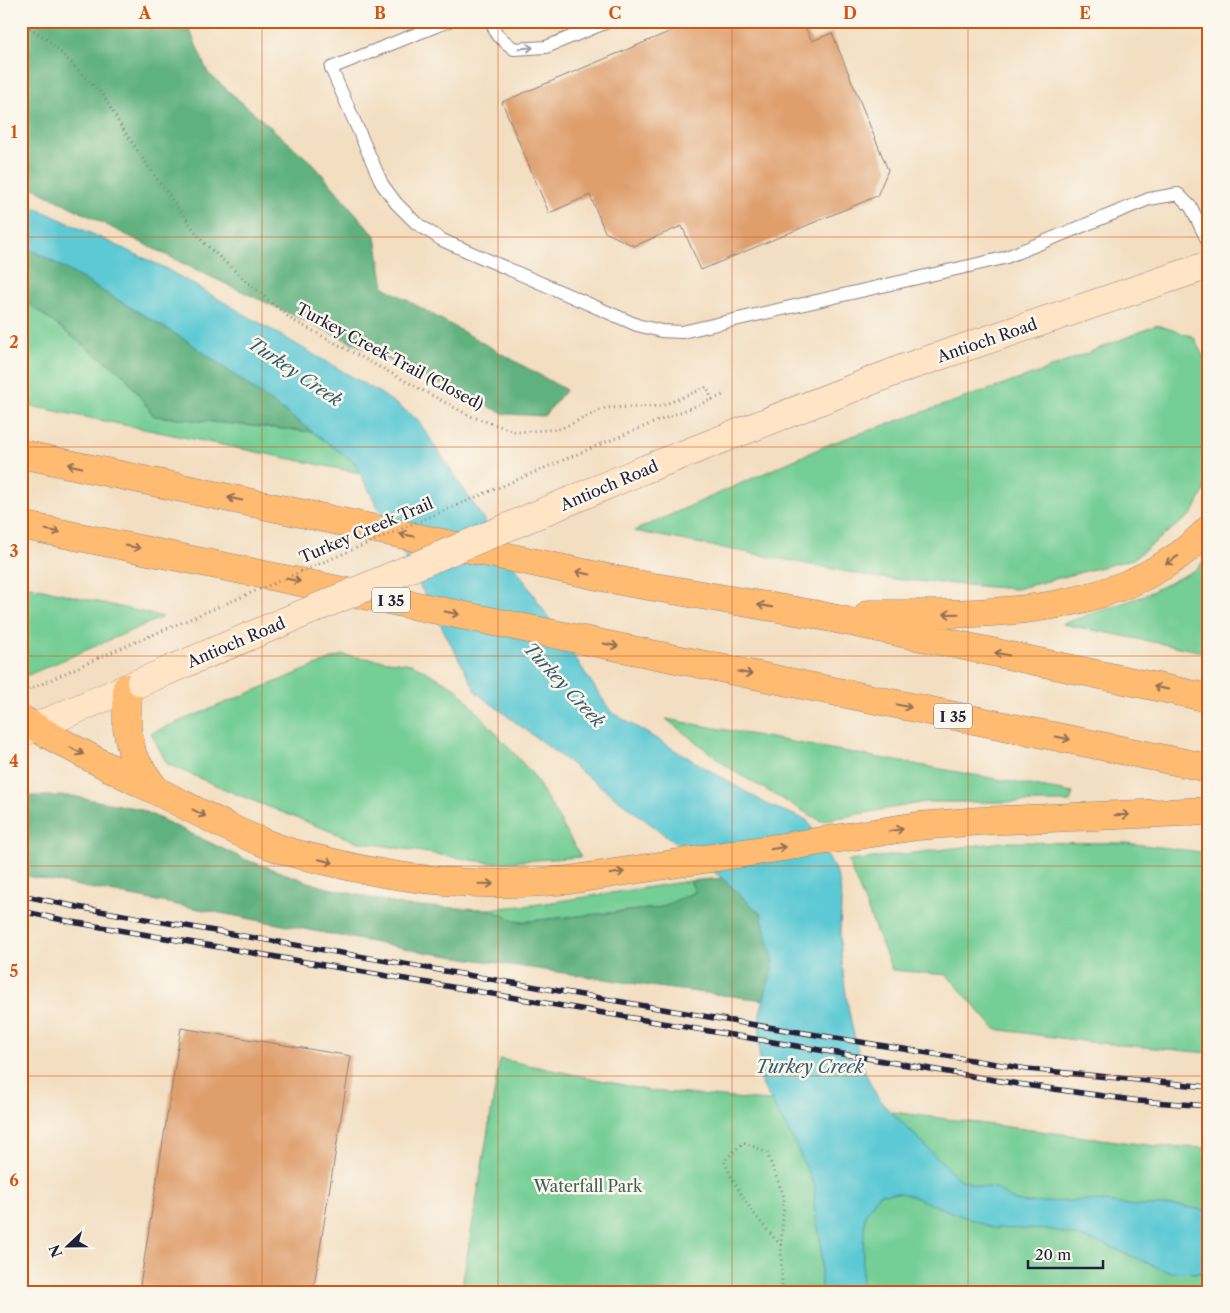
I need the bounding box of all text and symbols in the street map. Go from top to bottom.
text: A [138,3,152,23]
text: B [374,3,386,23]
text: C [609,3,621,23]
text: D [843,3,857,23]
text: E [1079,3,1091,23]
one-way arrow [518,44,534,53]
text: 1 [10,122,18,142]
street label: Turkey Creek Trail (Closed) [292,298,488,414]
street label: Antioch Road [933,313,1040,367]
text: 2 [9,332,19,352]
water label: Turkey Creek [244,333,346,411]
street label: Antioch Road [556,455,661,515]
one-way arrow [68,461,84,470]
one-way arrow [227,493,243,503]
street label: Turkey Creek Trail [296,493,436,567]
one-way arrow [45,527,61,537]
one-way arrow [399,530,415,539]
text: 3 [9,541,19,561]
one-way arrow [125,543,141,552]
one-way arrow [1165,555,1179,565]
one-way arrow [575,568,591,577]
one-way arrow [284,576,300,585]
road number: I 35 [372,588,410,612]
one-way arrow [758,601,774,611]
one-way arrow [443,608,459,618]
one-way arrow [943,609,959,619]
street label: Antioch Road [183,612,288,672]
water label: Turkey Creek [519,638,609,733]
one-way arrow [602,641,618,650]
one-way arrow [995,649,1011,658]
one-way arrow [736,669,752,678]
one-way arrow [1154,683,1170,692]
one-way arrow [896,701,912,711]
road number: I 35 [934,704,972,728]
one-way arrow [1055,734,1071,744]
one-way arrow [69,747,83,757]
text: 4 [9,751,19,771]
one-way arrow [191,808,206,818]
one-way arrow [1114,810,1130,819]
one-way arrow [888,824,904,834]
one-way arrow [770,843,786,853]
one-way arrow [317,857,333,866]
one-way arrow [609,868,625,878]
one-way arrow [478,879,494,889]
text: 5 [10,961,19,981]
water label: Turkey Creek [756,1056,865,1078]
text: 6 [9,1170,19,1190]
park label: Waterfall Park [533,1176,643,1196]
north arrow [42,1220,92,1270]
scale bar [1028,1238,1102,1270]
text: N [45,1242,67,1260]
text: 20 m [1035,1245,1071,1264]

